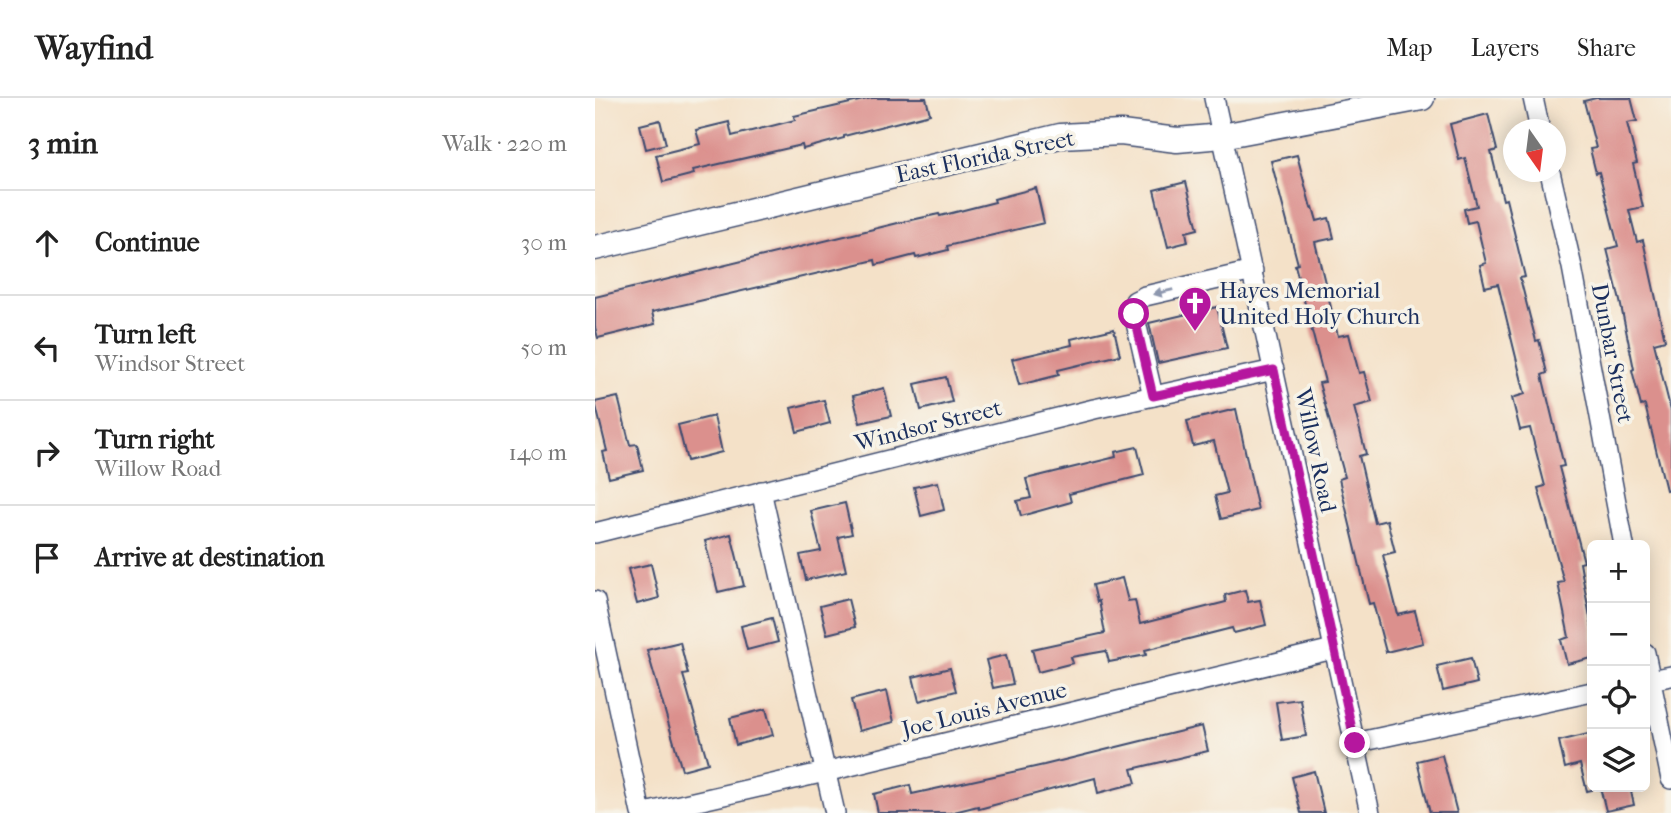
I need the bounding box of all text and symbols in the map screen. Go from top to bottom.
text: Wayfind [35,29,153,68]
text: Map [1387,34,1433,62]
text: Layers [1471,34,1539,62]
text: Share [1577,34,1636,62]
north arrow [1503,119,1566,182]
street label: East Florida Street [893,124,1077,189]
text: 3 min [28,126,98,161]
text: Walk · 220 m [442,130,567,157]
icon: ahead [28,224,66,262]
text: Continue [95,227,200,258]
text: 30 m [521,229,567,256]
place label: Hayes Memorial United Holy Church [1219,277,1420,330]
street label: Dunbar Street [1586,281,1639,425]
church icon: Hayes Memorial United Holy Church [1176,284,1214,333]
one-way arrow [1151,286,1173,297]
route start [1118,298,1149,329]
text: Turn left [95,319,196,350]
icon: left [28,329,66,367]
text: 50 m [520,334,567,361]
text: Windsor Street [95,350,245,377]
street label: Willow Road [1289,385,1342,515]
street label: Windsor Street [851,394,1004,457]
text: Turn right [95,424,215,455]
icon: right [28,434,66,472]
text: 140 m [508,439,567,466]
text: Willow Road [95,455,221,482]
icon: arrive [28,539,66,577]
map controls [1587,540,1650,792]
button: + [1587,540,1650,603]
text: Arrive at destination [95,542,325,573]
button: − [1587,603,1650,666]
button: locate [1587,666,1650,729]
street label: Joe Louis Avenue [897,676,1069,744]
route end [1339,727,1370,758]
button: layers [1587,729,1650,792]

